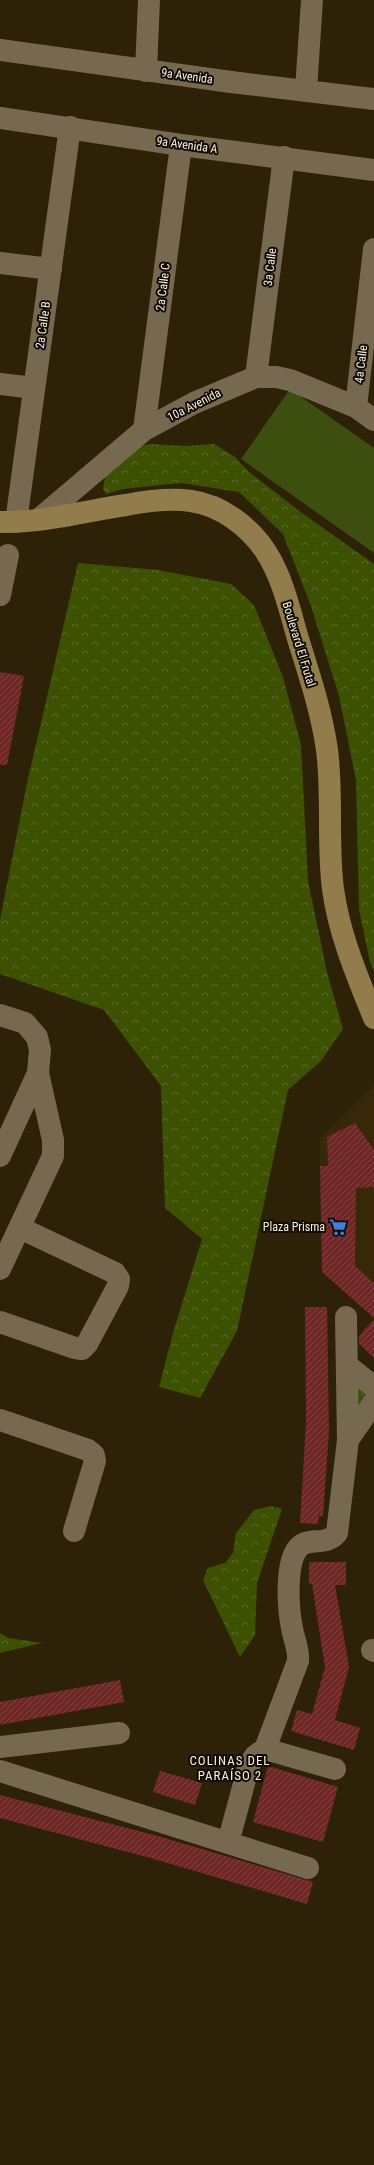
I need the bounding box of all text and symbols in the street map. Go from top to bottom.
street label: 9a Avenida [160,65,214,87]
street label: 9a Avenida A [155,134,219,156]
street label: 3a Calle [261,247,279,287]
street label: 2a Calle C [153,262,173,312]
street label: 2a Calle B [33,301,53,349]
street label: 4a Calle [352,344,370,384]
street label: 10a Avenida [165,386,223,424]
street label: Boulevard El Frutal [279,600,319,688]
supermarket icon: Plaza Prisma [328,1217,348,1237]
place label: Plaza Prisma [263,1220,325,1234]
district label: COLINAS DEL PARAÍSO 2 [189,1753,271,1783]

